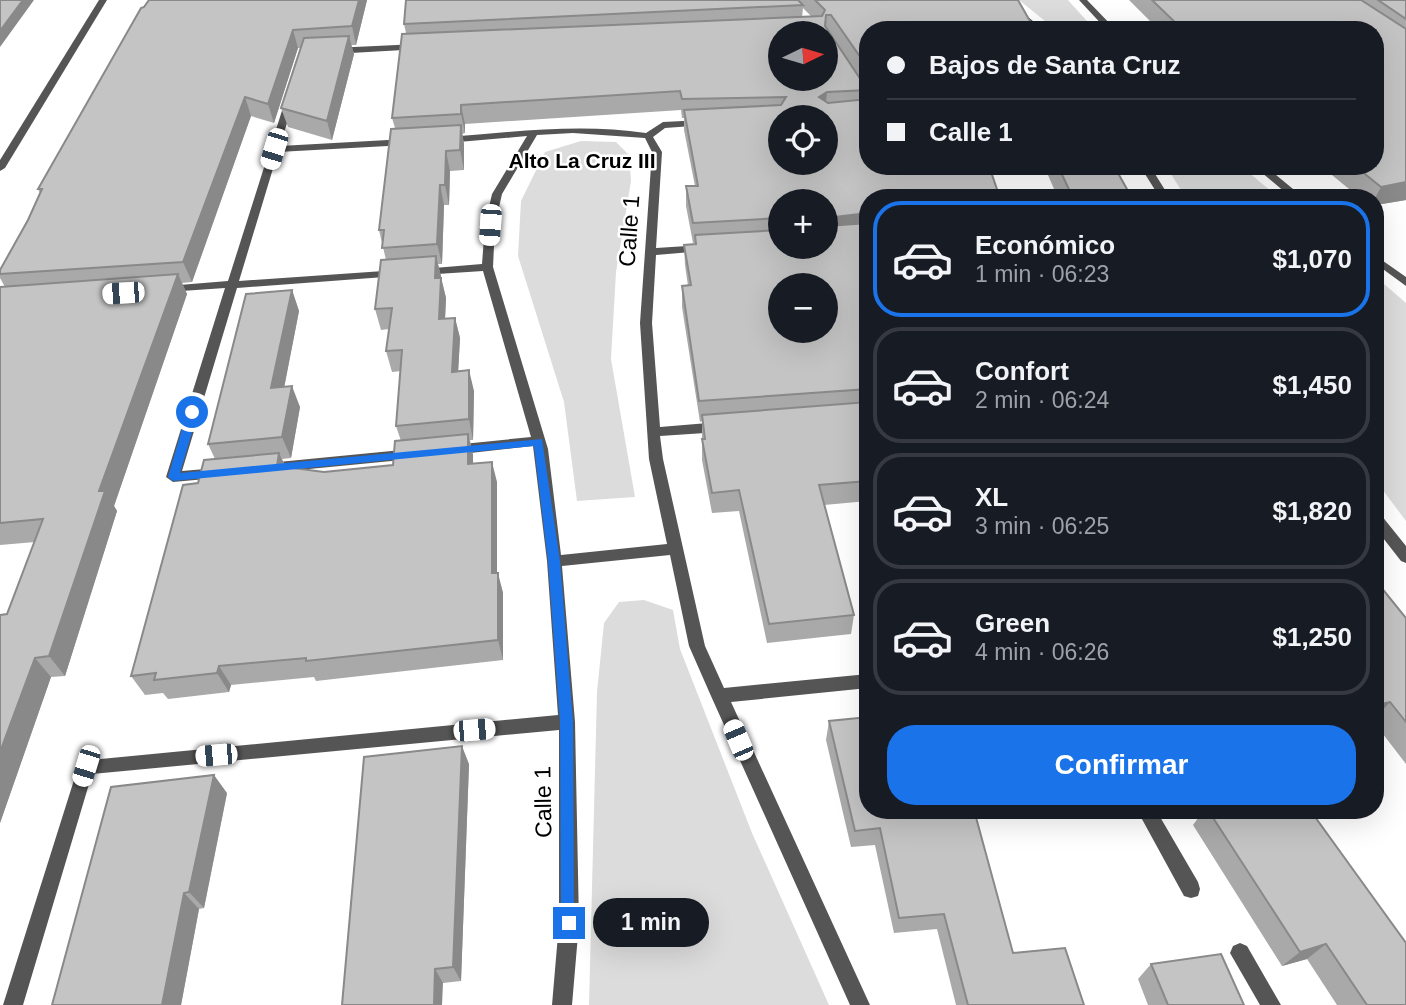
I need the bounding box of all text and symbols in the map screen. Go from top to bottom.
north arrow [768,21,838,91]
map controls [768,21,838,343]
text: Bajos de Santa Cruz [929,50,1180,80]
button: locate [768,105,838,175]
text: Calle 1 [929,117,1013,147]
car [258,126,291,172]
district label: Alto La Cruz III [509,149,656,172]
button: + [768,189,838,259]
street label: Calle 1 [614,194,644,268]
car [479,203,502,247]
icon: car [891,228,954,291]
text: Económico [975,230,1115,260]
text: $1,070 [1272,244,1352,274]
text: 1 min · 06:23 [975,261,1109,287]
button: − [768,273,838,343]
car [102,281,145,305]
icon: car [891,354,954,417]
text: Confort [975,356,1069,386]
text: $1,450 [1272,370,1352,400]
text: 2 min · 06:24 [975,387,1109,413]
route start [176,396,208,428]
icon: car [891,480,954,543]
text: XL [975,482,1008,512]
text: $1,820 [1272,496,1352,526]
text: 3 min · 06:25 [975,513,1109,539]
icon: car [891,606,954,669]
text: Green [975,608,1050,638]
text: $1,250 [1272,622,1352,652]
text: 4 min · 06:26 [975,639,1109,665]
car [721,717,756,763]
car [453,718,496,742]
button: Confirmar [887,725,1356,805]
car [70,743,103,789]
car [195,743,238,767]
street label: Calle 1 [529,766,557,838]
callout: 1 min [594,898,709,948]
route end [553,907,585,939]
text: 1 min [621,909,681,935]

